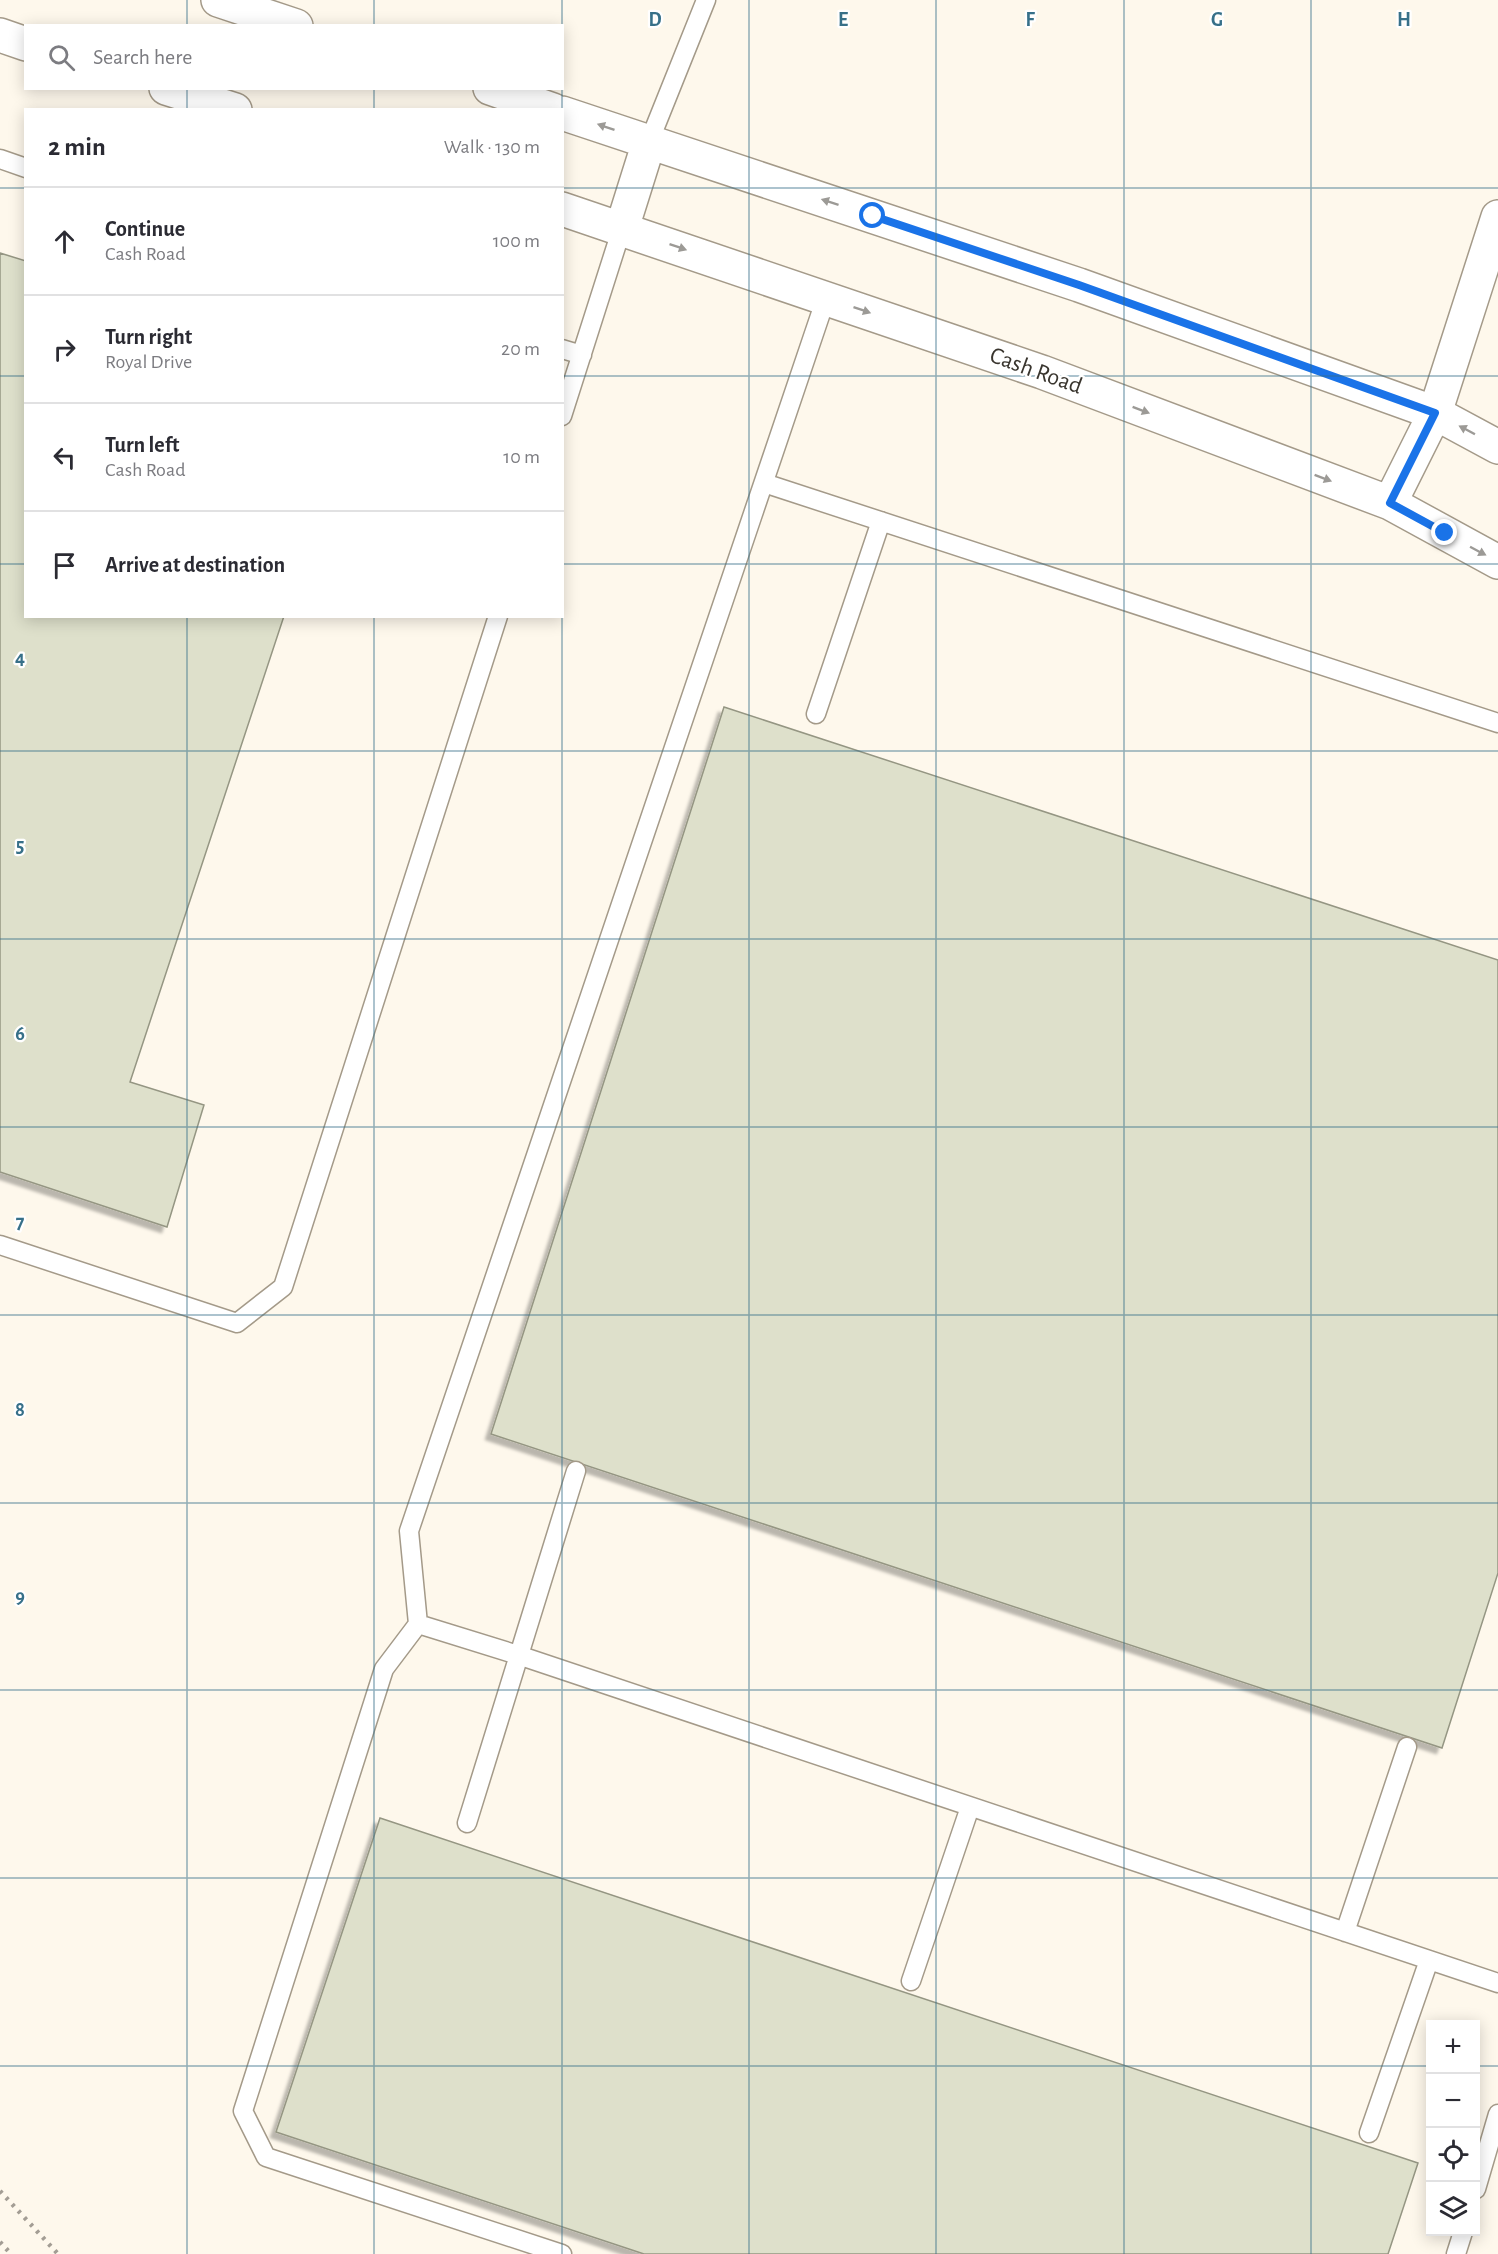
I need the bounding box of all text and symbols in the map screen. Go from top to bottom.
text: D [648,10,662,30]
text: E [838,10,848,30]
text: F [1025,10,1035,30]
text: G [1211,10,1223,30]
text: H [1397,10,1411,30]
search box [24,24,564,90]
icon: search [45,41,78,74]
text: Search here [93,46,192,68]
one-way arrow [597,122,615,132]
text: 2 min [48,134,106,160]
text: Walk · 130 m [444,137,540,157]
one-way arrow [821,197,839,206]
route start [859,202,885,228]
text: Continue [105,218,185,240]
icon: ahead [48,225,81,258]
text: 100 m [493,231,540,251]
one-way arrow [669,242,687,252]
text: Cash Road [105,244,186,264]
one-way arrow [853,306,871,316]
text: Turn right [105,326,192,348]
icon: right [48,333,81,366]
text: 20 m [501,339,540,359]
street label: Cash Road [986,343,1086,399]
text: Royal Drive [105,352,192,372]
one-way arrow [1132,405,1150,415]
one-way arrow [1458,425,1475,435]
text: Turn left [105,434,179,456]
icon: left [48,441,81,474]
text: 10 m [503,447,540,467]
text: Cash Road [105,460,186,480]
one-way arrow [1315,474,1333,484]
route end [1431,519,1457,545]
one-way arrow [1470,546,1487,556]
icon: arrive [48,549,81,582]
text: Arrive at destination [105,554,285,576]
text: 4 [15,648,25,668]
text: 5 [16,836,24,856]
text: 6 [15,1024,25,1044]
text: 7 [16,1212,25,1232]
text: 8 [15,1400,25,1420]
text: 9 [15,1587,25,1607]
map controls [1426,2020,1480,2236]
button: + [1426,2020,1480,2074]
button: − [1426,2074,1480,2128]
button: locate [1426,2128,1480,2182]
button: layers [1426,2182,1480,2236]

